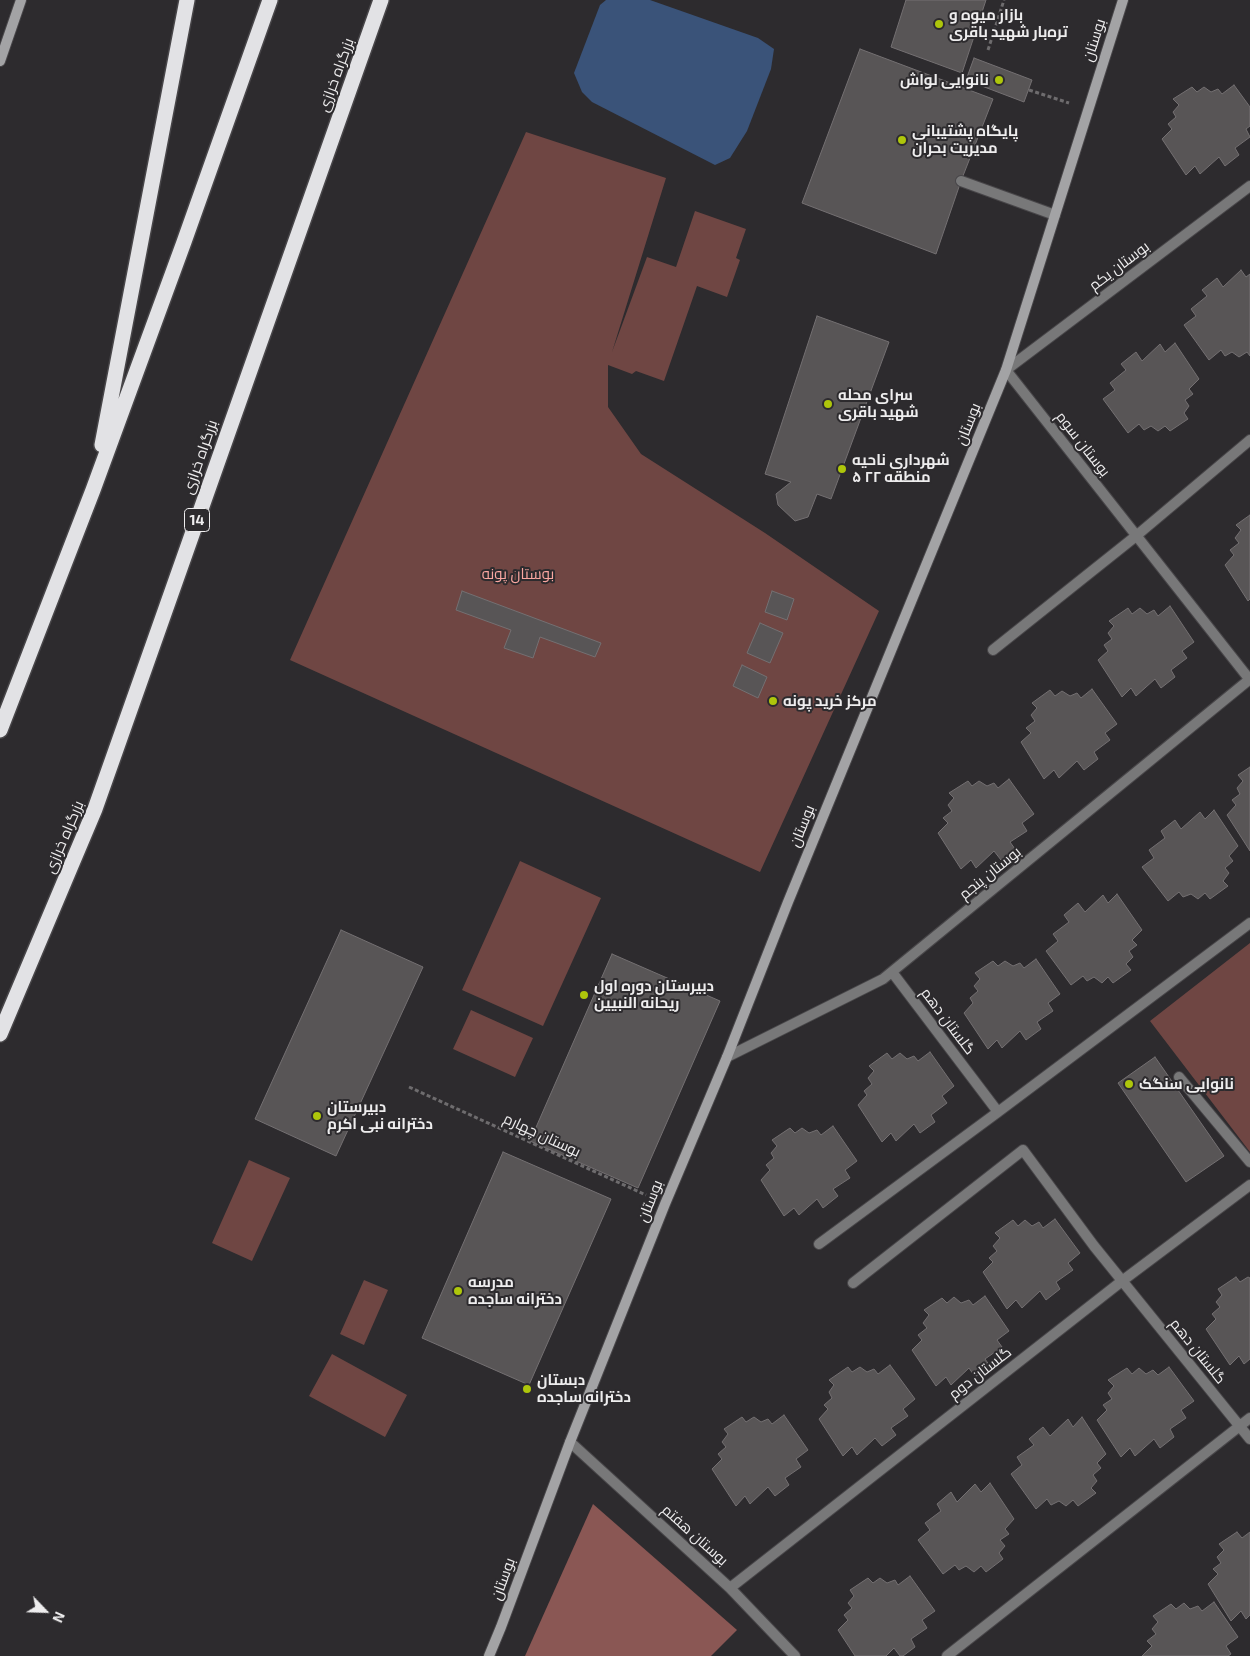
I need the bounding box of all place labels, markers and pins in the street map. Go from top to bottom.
place label: بازار میوه و تره‌بار شهید باقری [949,6,1068,41]
marker: بازار میوه و تره‌بار شهید باقری [933,18,945,30]
place label: نانوایی لواش [900,71,989,89]
marker: نانوایی لواش [993,74,1005,86]
place label: پایگاه پشتیبانی مدیریت بحران [912,122,1018,157]
marker: پایگاه پشتیبانی مدیریت بحران [896,134,908,146]
place label: سرای محله شهید باقری [838,386,919,421]
marker: سرای محله شهید باقری [822,398,834,410]
place label: شهرداری ناحیه ۵ منطقه ۲۲ [852,451,950,486]
marker: شهرداری ناحیه ۵ منطقه ۲۲ [836,463,848,475]
place label: مرکز خرید پونه [783,692,877,710]
marker: مرکز خرید پونه [767,695,779,707]
place label: دبیرستان دوره اول ریحانه النبیین [594,977,714,1012]
marker: دبیرستان دوره اول ریحانه النبیین [578,989,590,1001]
place label: نانوایی سنگک [1139,1075,1234,1093]
marker: نانوایی سنگک [1123,1078,1135,1090]
place label: دبیرستان دخترانه نبی اکرم [327,1098,433,1133]
marker: دبیرستان دخترانه نبی اکرم [311,1110,323,1122]
place label: مدرسه دخترانه ساجده [468,1273,562,1308]
marker: مدرسه دخترانه ساجده [452,1285,464,1297]
place label: دبستان دخترانه ساجده [537,1371,631,1406]
marker: دبستان دخترانه ساجده [521,1383,533,1395]

